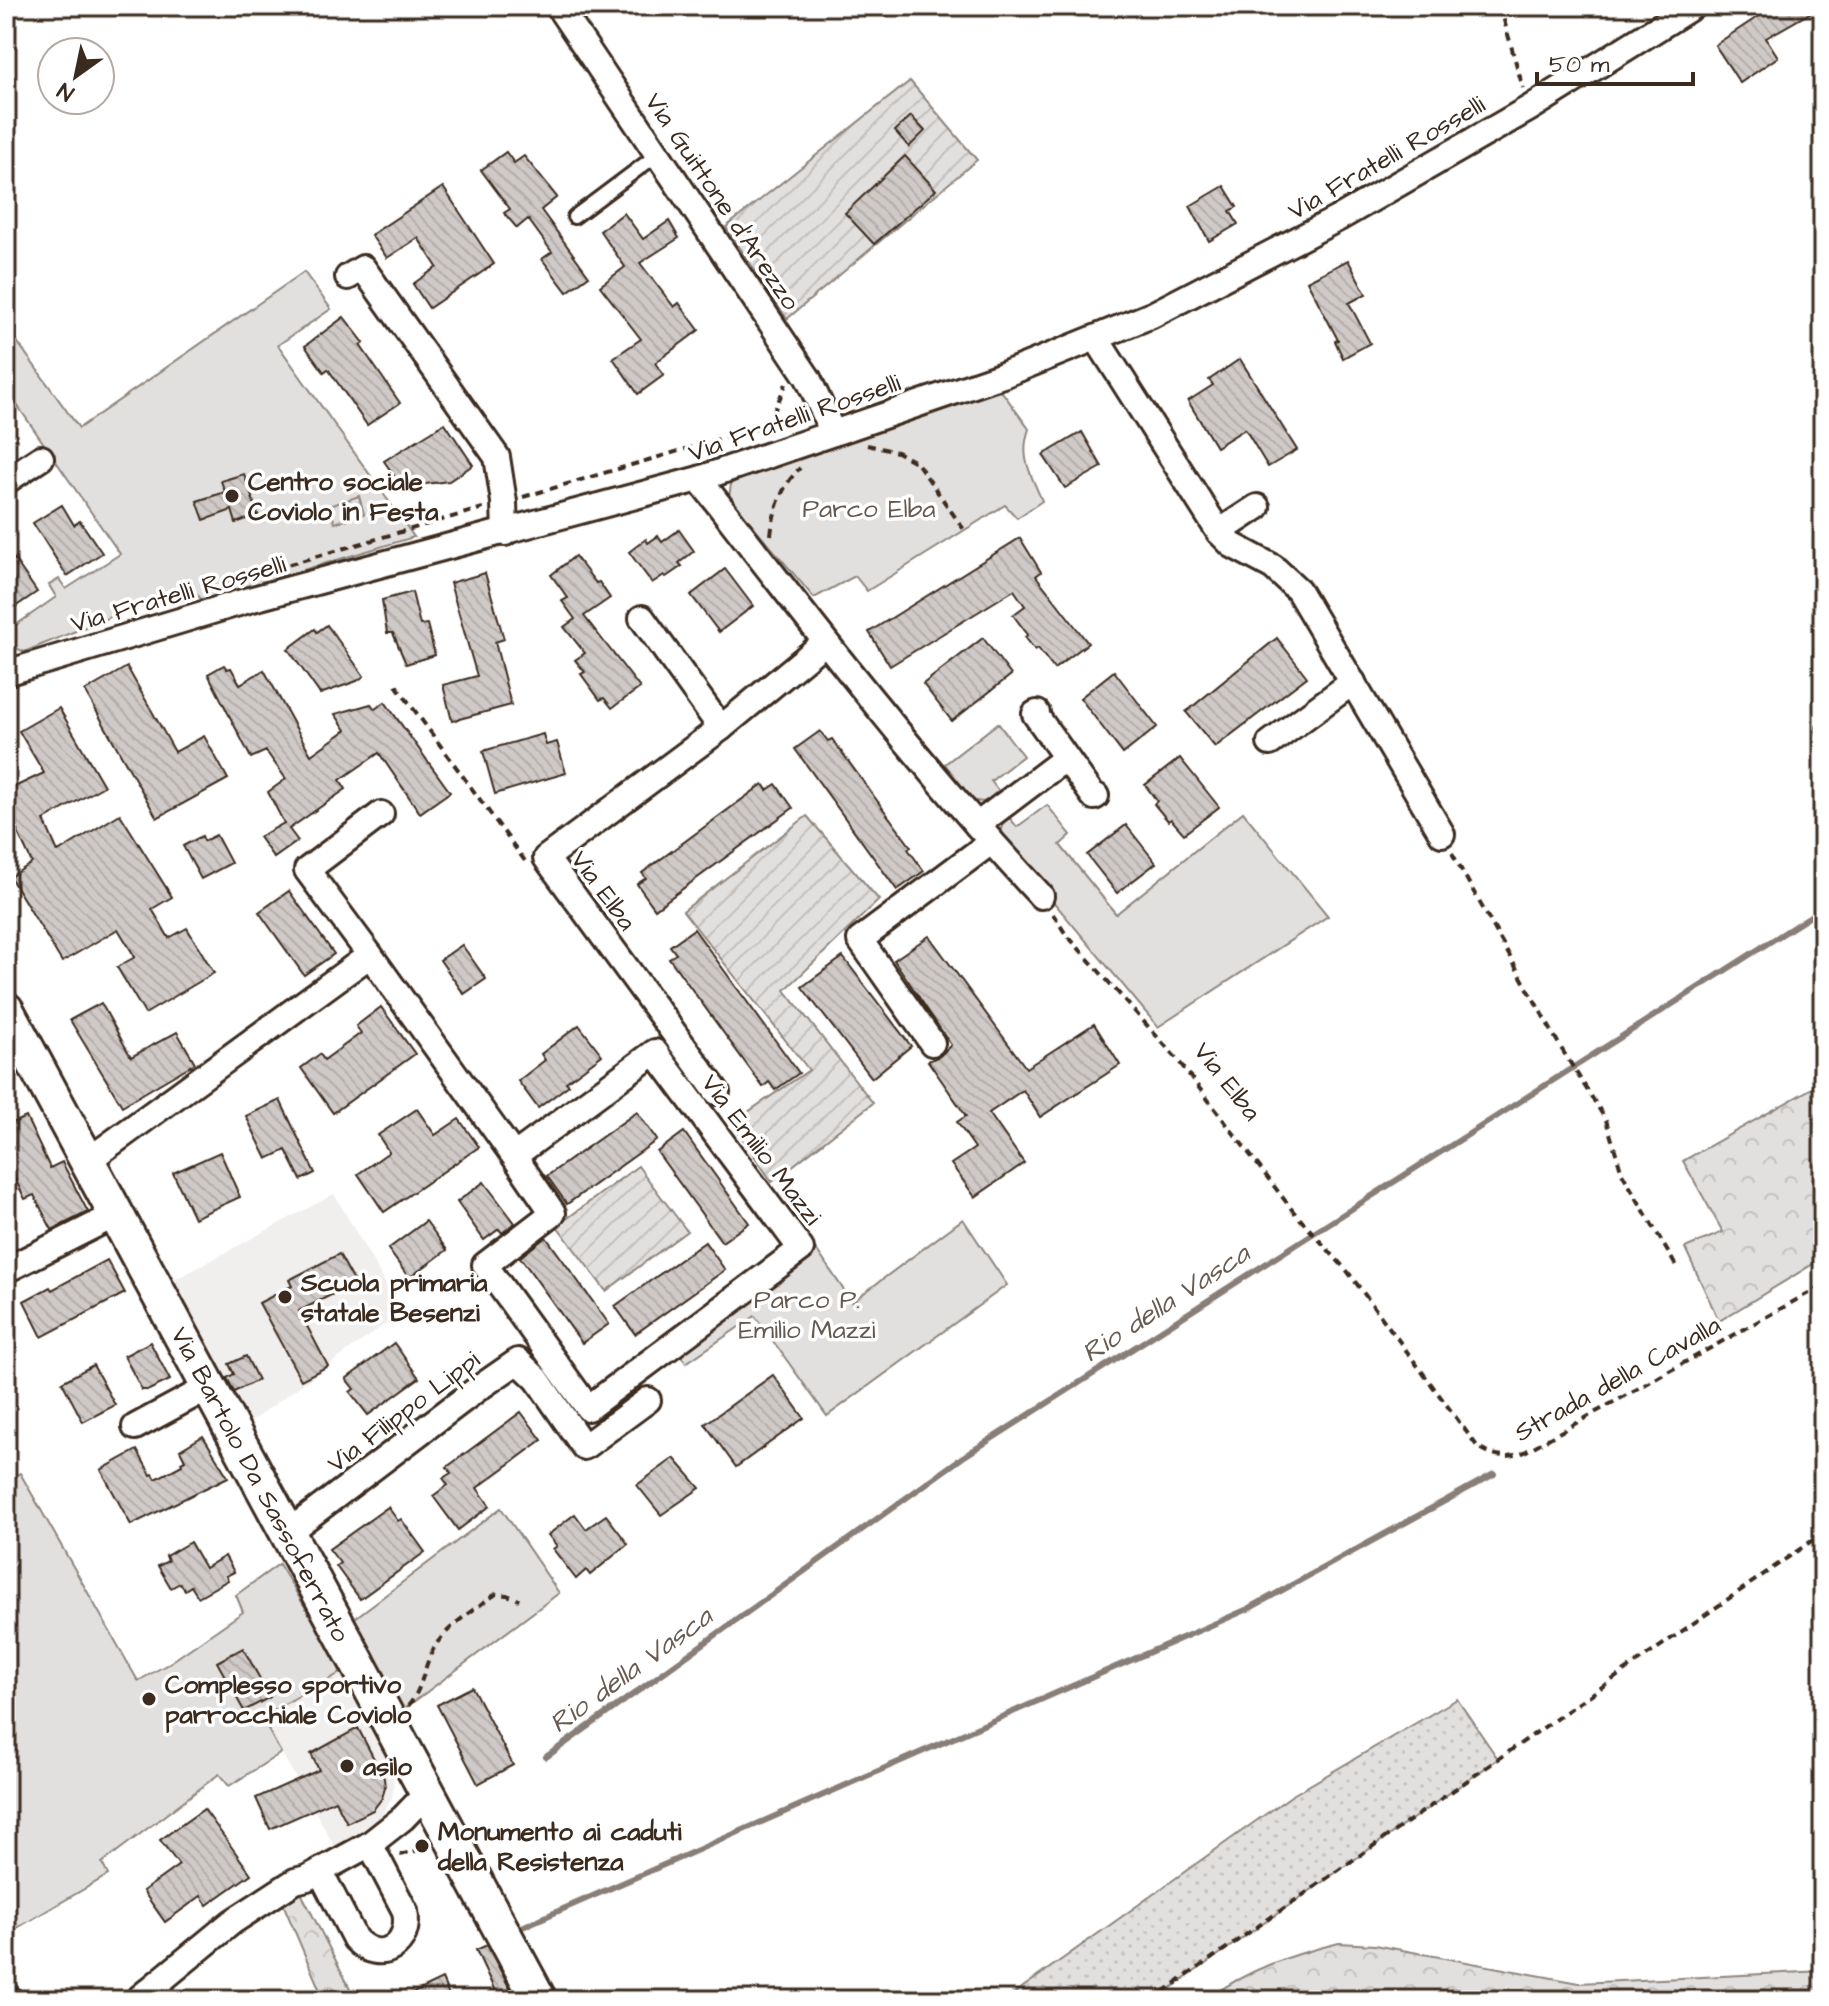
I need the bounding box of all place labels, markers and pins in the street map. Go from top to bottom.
place label: Centro sociale Coviolo in Festa [248,464,439,530]
marker: Centro sociale Coviolo in Festa [223,487,241,505]
place label: Scuola primaria statale Besenzi [300,1265,488,1331]
marker: Scuola primaria statale Besenzi [276,1288,294,1306]
place label: Complesso sportivo parrocchiale Coviolo [165,1667,412,1733]
marker: Complesso sportivo parrocchiale Coviolo [140,1690,158,1708]
place label: asilo [362,1749,412,1785]
marker: asilo [338,1757,356,1775]
place label: Monumento ai caduti della Resistenza [437,1814,681,1880]
marker: Monumento ai caduti della Resistenza [413,1837,431,1855]

